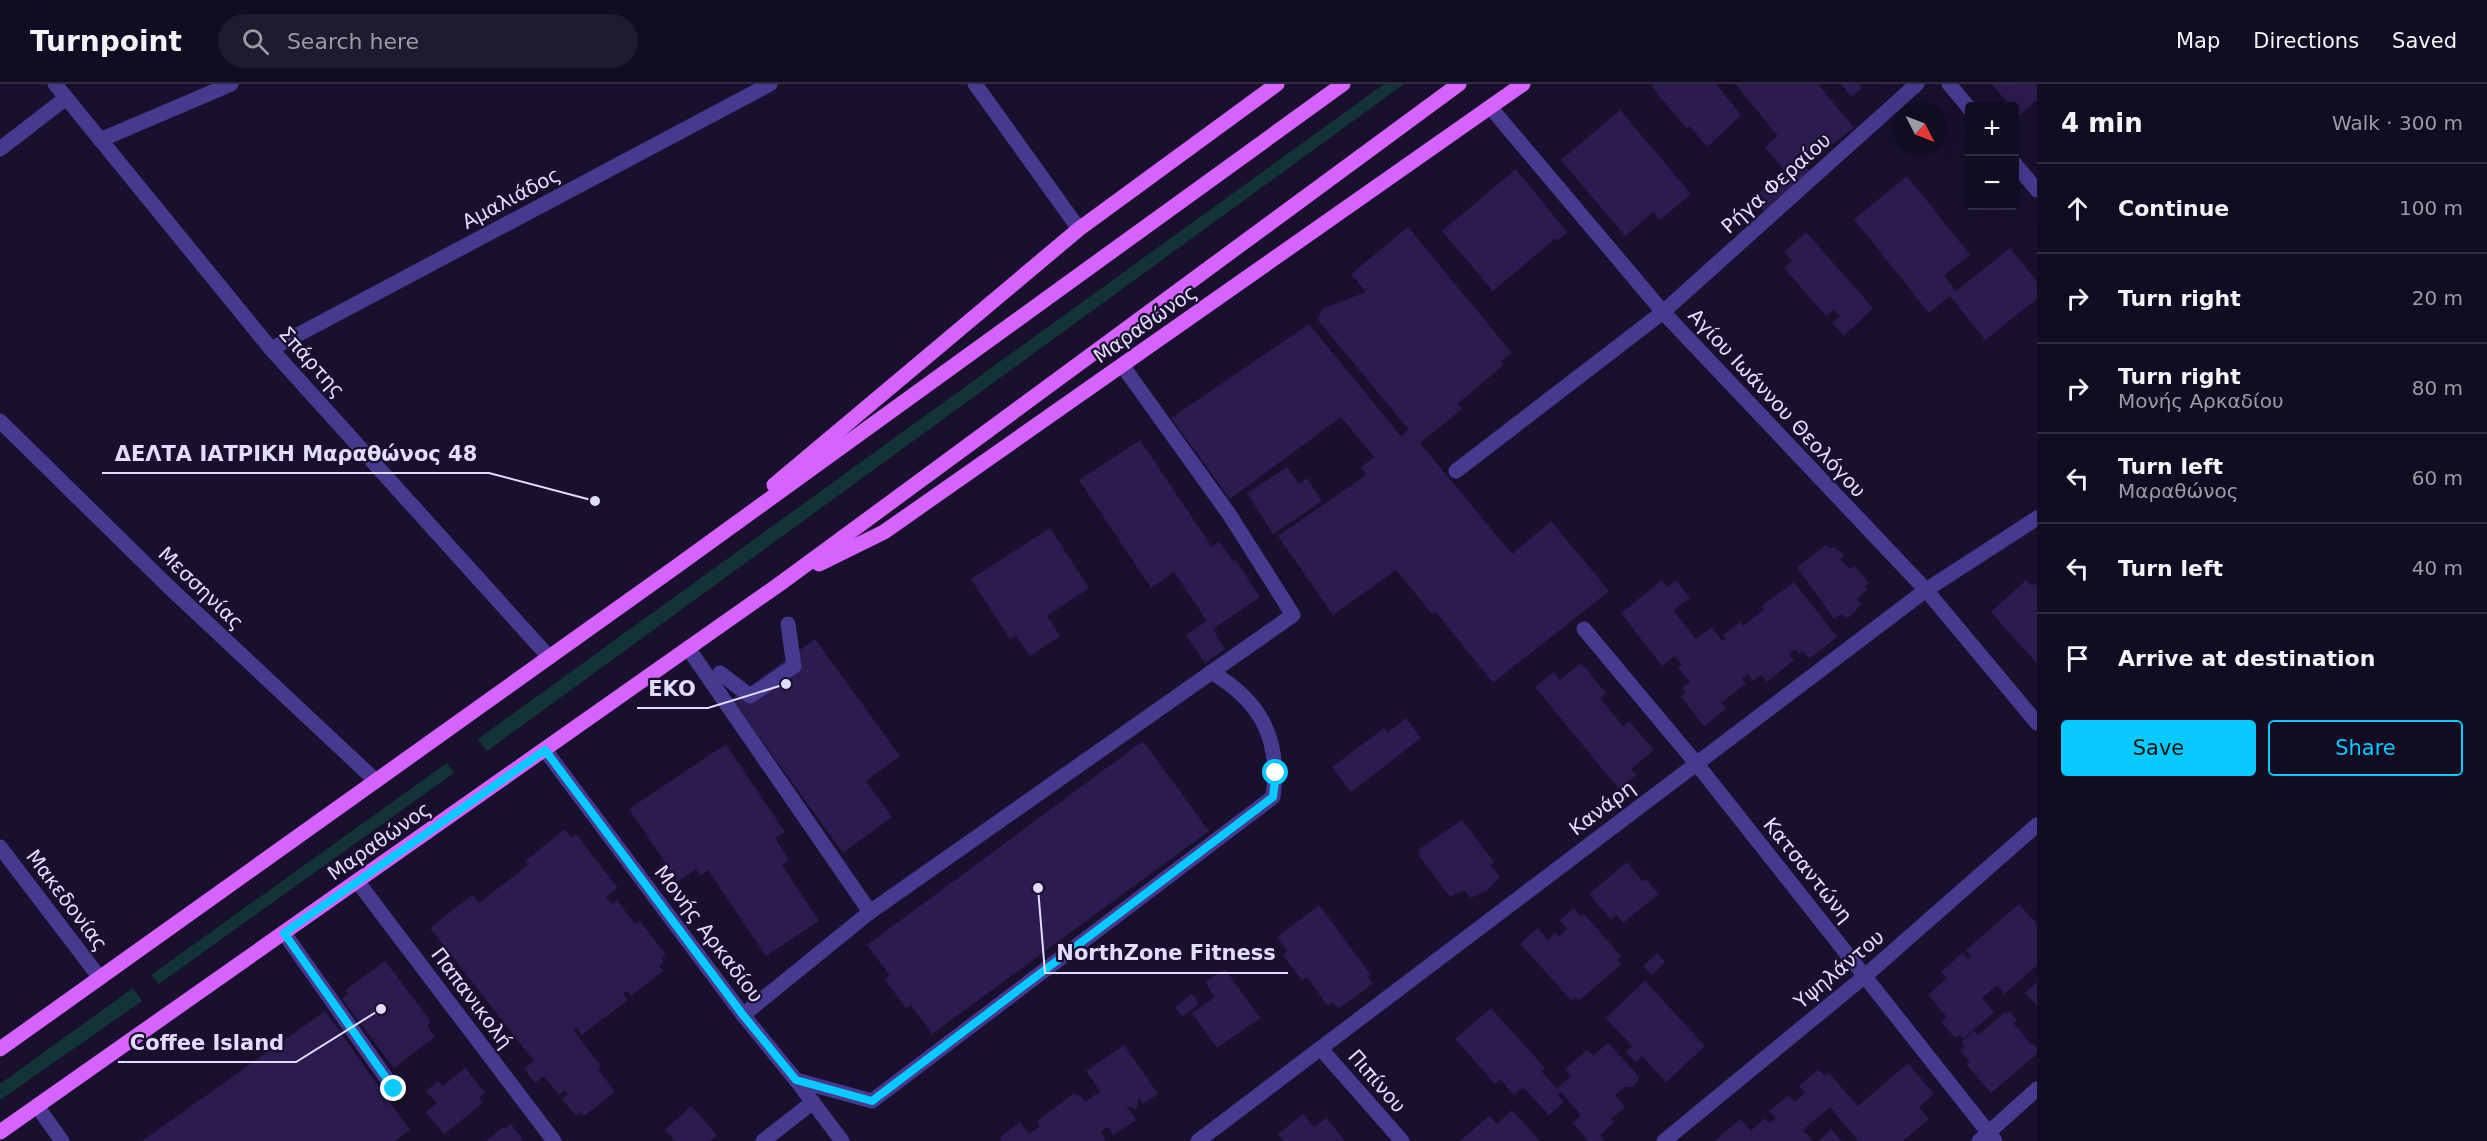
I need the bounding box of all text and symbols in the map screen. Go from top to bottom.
search box [218,14,638,68]
text: Turnpoint [30,25,182,58]
icon: search [239,25,272,58]
text: Search here [287,29,419,54]
text: Map [2176,29,2220,53]
text: Directions [2253,29,2359,53]
text: Saved [2392,29,2457,53]
north arrow [1893,102,1947,156]
map controls [1965,102,2019,210]
button: + [1965,102,2019,156]
text: 4 min [2061,108,2143,138]
text: Walk · 300 m [2332,111,2463,135]
street label: Ρήγα Φεραίου [1716,128,1836,238]
button: − [1965,156,2019,210]
street label: Αμαλιάδος [458,162,564,234]
icon: ahead [2061,192,2094,225]
text: Continue [2118,196,2229,221]
text: 100 m [2399,196,2463,220]
street label: Μαραθώνος [1089,280,1201,368]
icon: right [2061,282,2094,315]
text: Turn right [2118,286,2241,311]
text: 20 m [2412,286,2463,310]
street label: Αγίου Ιωάννου Θεολόγου [1683,304,1871,502]
street label: Σπάρτης [274,322,350,402]
text: Turn right [2118,364,2241,389]
icon: right [2061,372,2094,405]
text: 80 m [2412,376,2463,400]
text: Μονής Αρκαδίου [2118,389,2284,413]
callout: ΔΕΛΤΑ ΙΑΤΡΙΚΗ Μαραθώνος 48 [102,434,489,473]
text: ΔΕΛΤΑ ΙΑΤΡΙΚΗ Μαραθώνος 48 [115,442,477,466]
text: Turn left [2118,454,2223,479]
icon: left [2061,462,2094,495]
text: 60 m [2412,466,2463,490]
text: Μαραθώνος [2118,479,2238,503]
street label: Μεσσηνίας [153,542,249,634]
icon: left [2061,552,2094,585]
text: Turn left [2118,556,2223,581]
text: 40 m [2412,556,2463,580]
icon: arrive [2061,642,2094,675]
text: Arrive at destination [2118,646,2375,671]
callout: EKO [637,669,708,708]
text: EKO [648,677,696,701]
button: Save [2061,720,2256,776]
button: Share [2268,720,2463,776]
route start [1262,759,1288,785]
street label: Κανάρη [1564,776,1640,840]
street label: Μαραθώνος [323,797,435,885]
street label: Κατσαντώνη [1758,813,1858,927]
street label: Μακεδονίας [21,845,113,955]
street label: Μονής Αρκαδίου [650,861,768,1007]
street label: Υψηλάντου [1788,924,1889,1014]
callout: NorthZone Fitness [1045,934,1288,973]
text: NorthZone Fitness [1056,941,1276,965]
street label: Παπανικολή [426,943,518,1053]
callout: Coffee Island [118,1023,296,1062]
text: Coffee Island [130,1031,284,1055]
street label: Πιπίνου [1343,1045,1411,1117]
route end [380,1075,406,1101]

